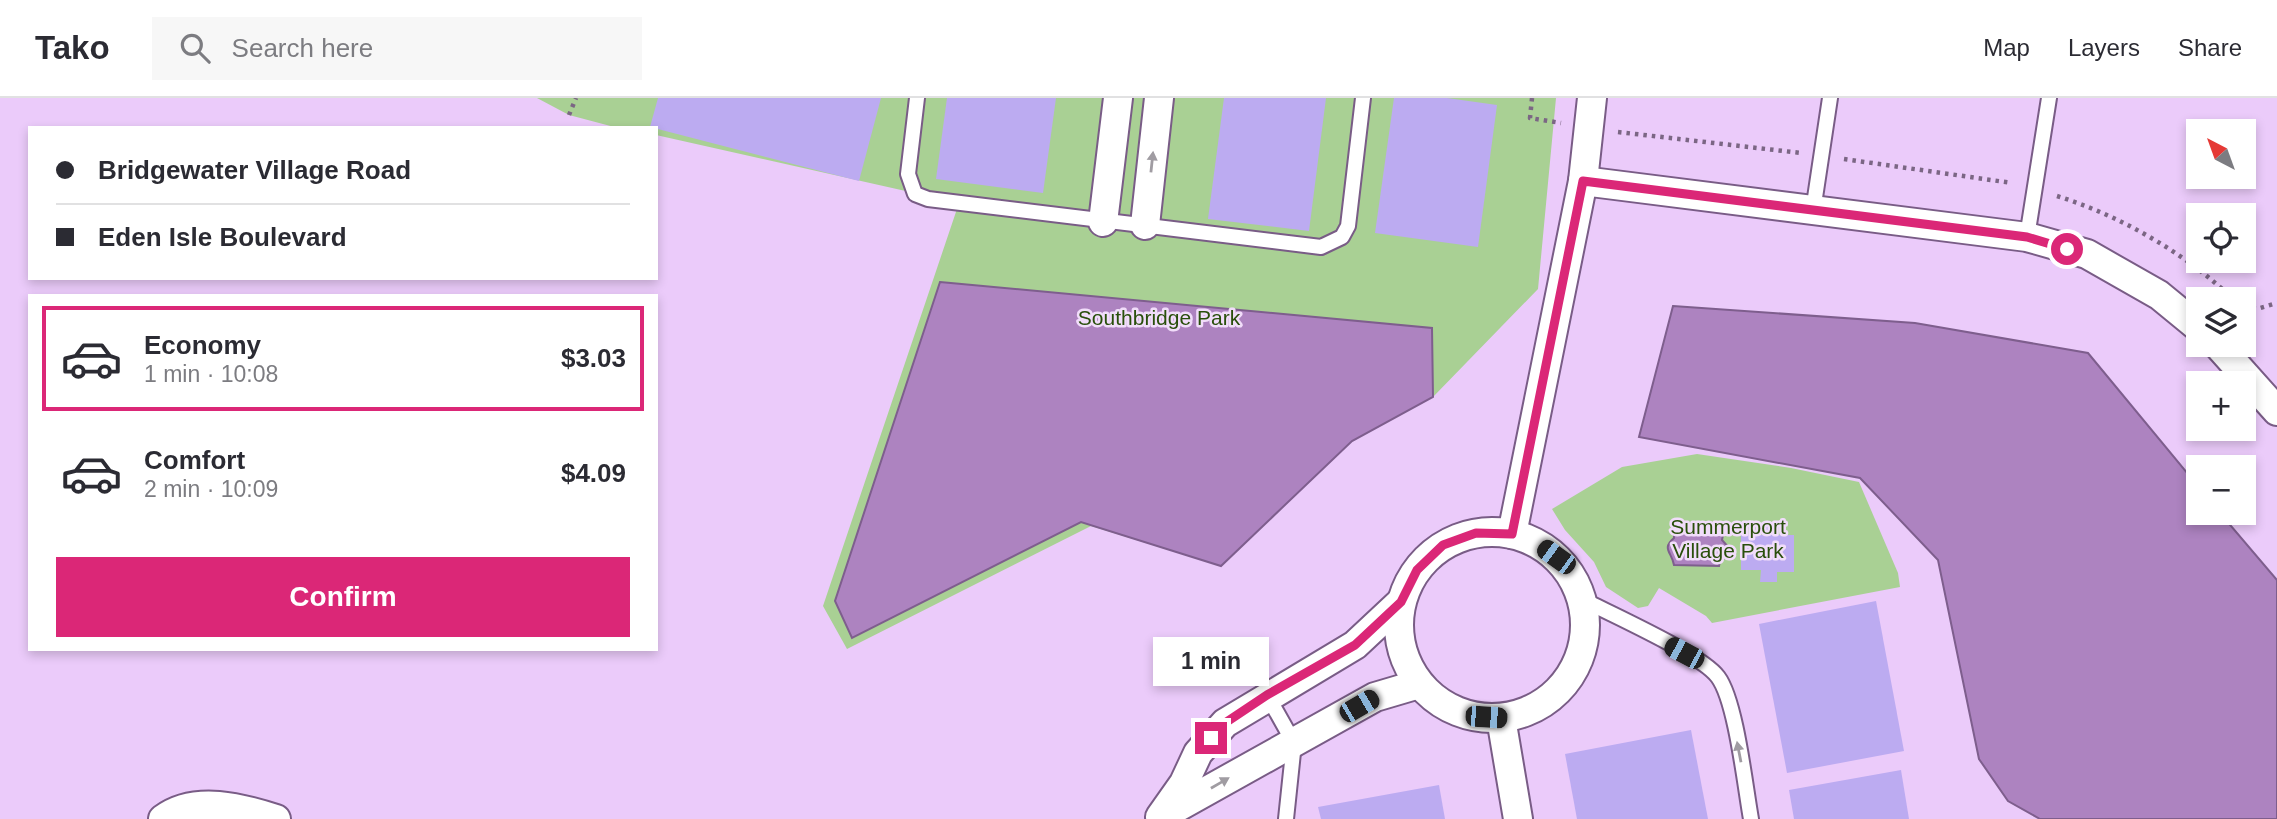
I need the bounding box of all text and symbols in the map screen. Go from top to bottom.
search box [152,17,642,80]
text: Tako [35,29,110,66]
icon: search [176,29,214,67]
text: Search here [232,33,373,63]
text: Map [1983,34,2030,61]
text: Layers [2068,34,2140,61]
text: Share [2178,34,2242,61]
north arrow [2186,119,2256,189]
map controls [2186,119,2256,525]
one-way arrow [1147,150,1158,172]
text: Bridgewater Village Road [98,155,411,185]
button: locate [2186,203,2256,273]
text: Eden Isle Boulevard [98,222,347,252]
route start [2051,233,2083,265]
button: layers [2186,287,2256,357]
park label: Southbridge Park [1078,306,1241,329]
icon: car [60,327,123,390]
text: Economy [144,330,261,360]
text: $3.03 [561,343,626,373]
text: 1 min · 10:08 [144,361,278,387]
button: + [2186,371,2256,441]
icon: car [60,442,123,505]
text: Comfort [144,445,245,475]
button: − [2186,455,2256,525]
text: $4.09 [561,458,626,488]
text: 2 min · 10:09 [144,476,278,502]
park label: Summerport Village Park [1670,515,1786,562]
car [1533,536,1580,578]
button: Confirm [56,557,630,637]
car [1661,634,1708,672]
callout: 1 min [1153,636,1269,686]
text: 1 min [1181,648,1241,674]
car [1336,686,1383,726]
car [1465,705,1508,729]
route end [1195,722,1227,754]
one-way arrow [1733,741,1744,763]
one-way arrow [1210,777,1229,789]

